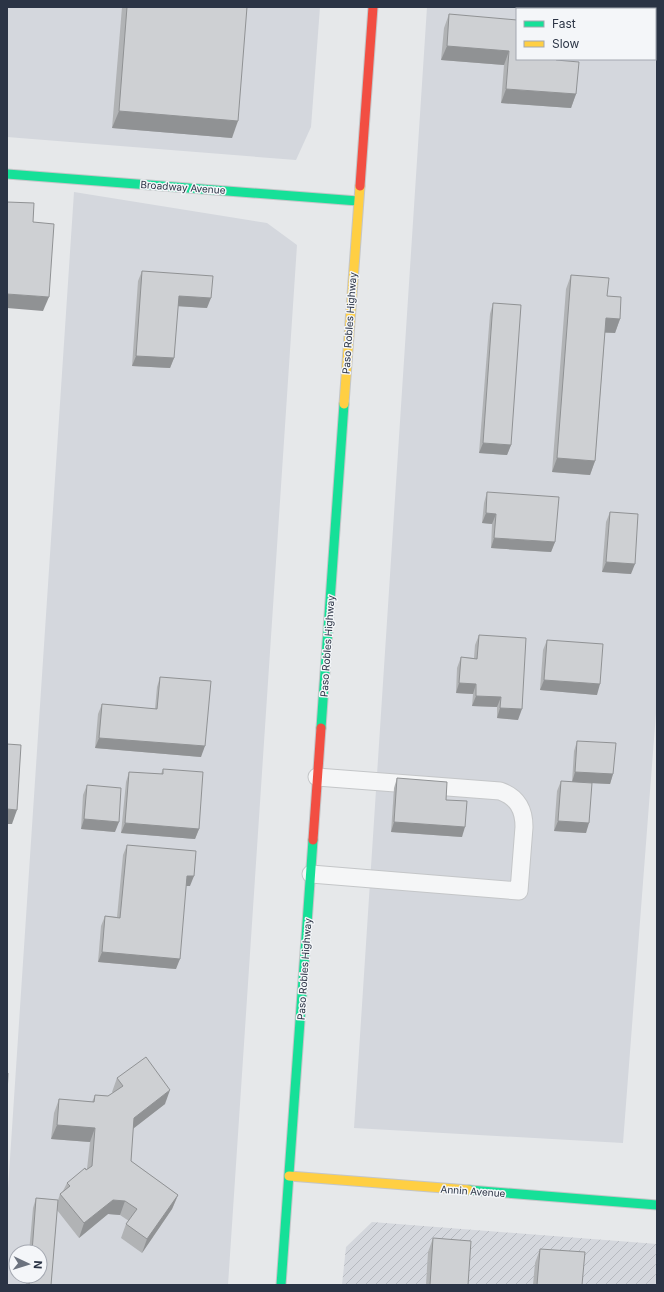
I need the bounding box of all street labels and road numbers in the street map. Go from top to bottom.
street label: Broadway Avenue [140,178,226,196]
street label: Paso Robles Highway [339,271,359,374]
street label: Paso Robles Highway [317,594,337,697]
street label: Paso Robles Highway [294,917,314,1020]
street label: Annin Avenue [440,1183,506,1199]

